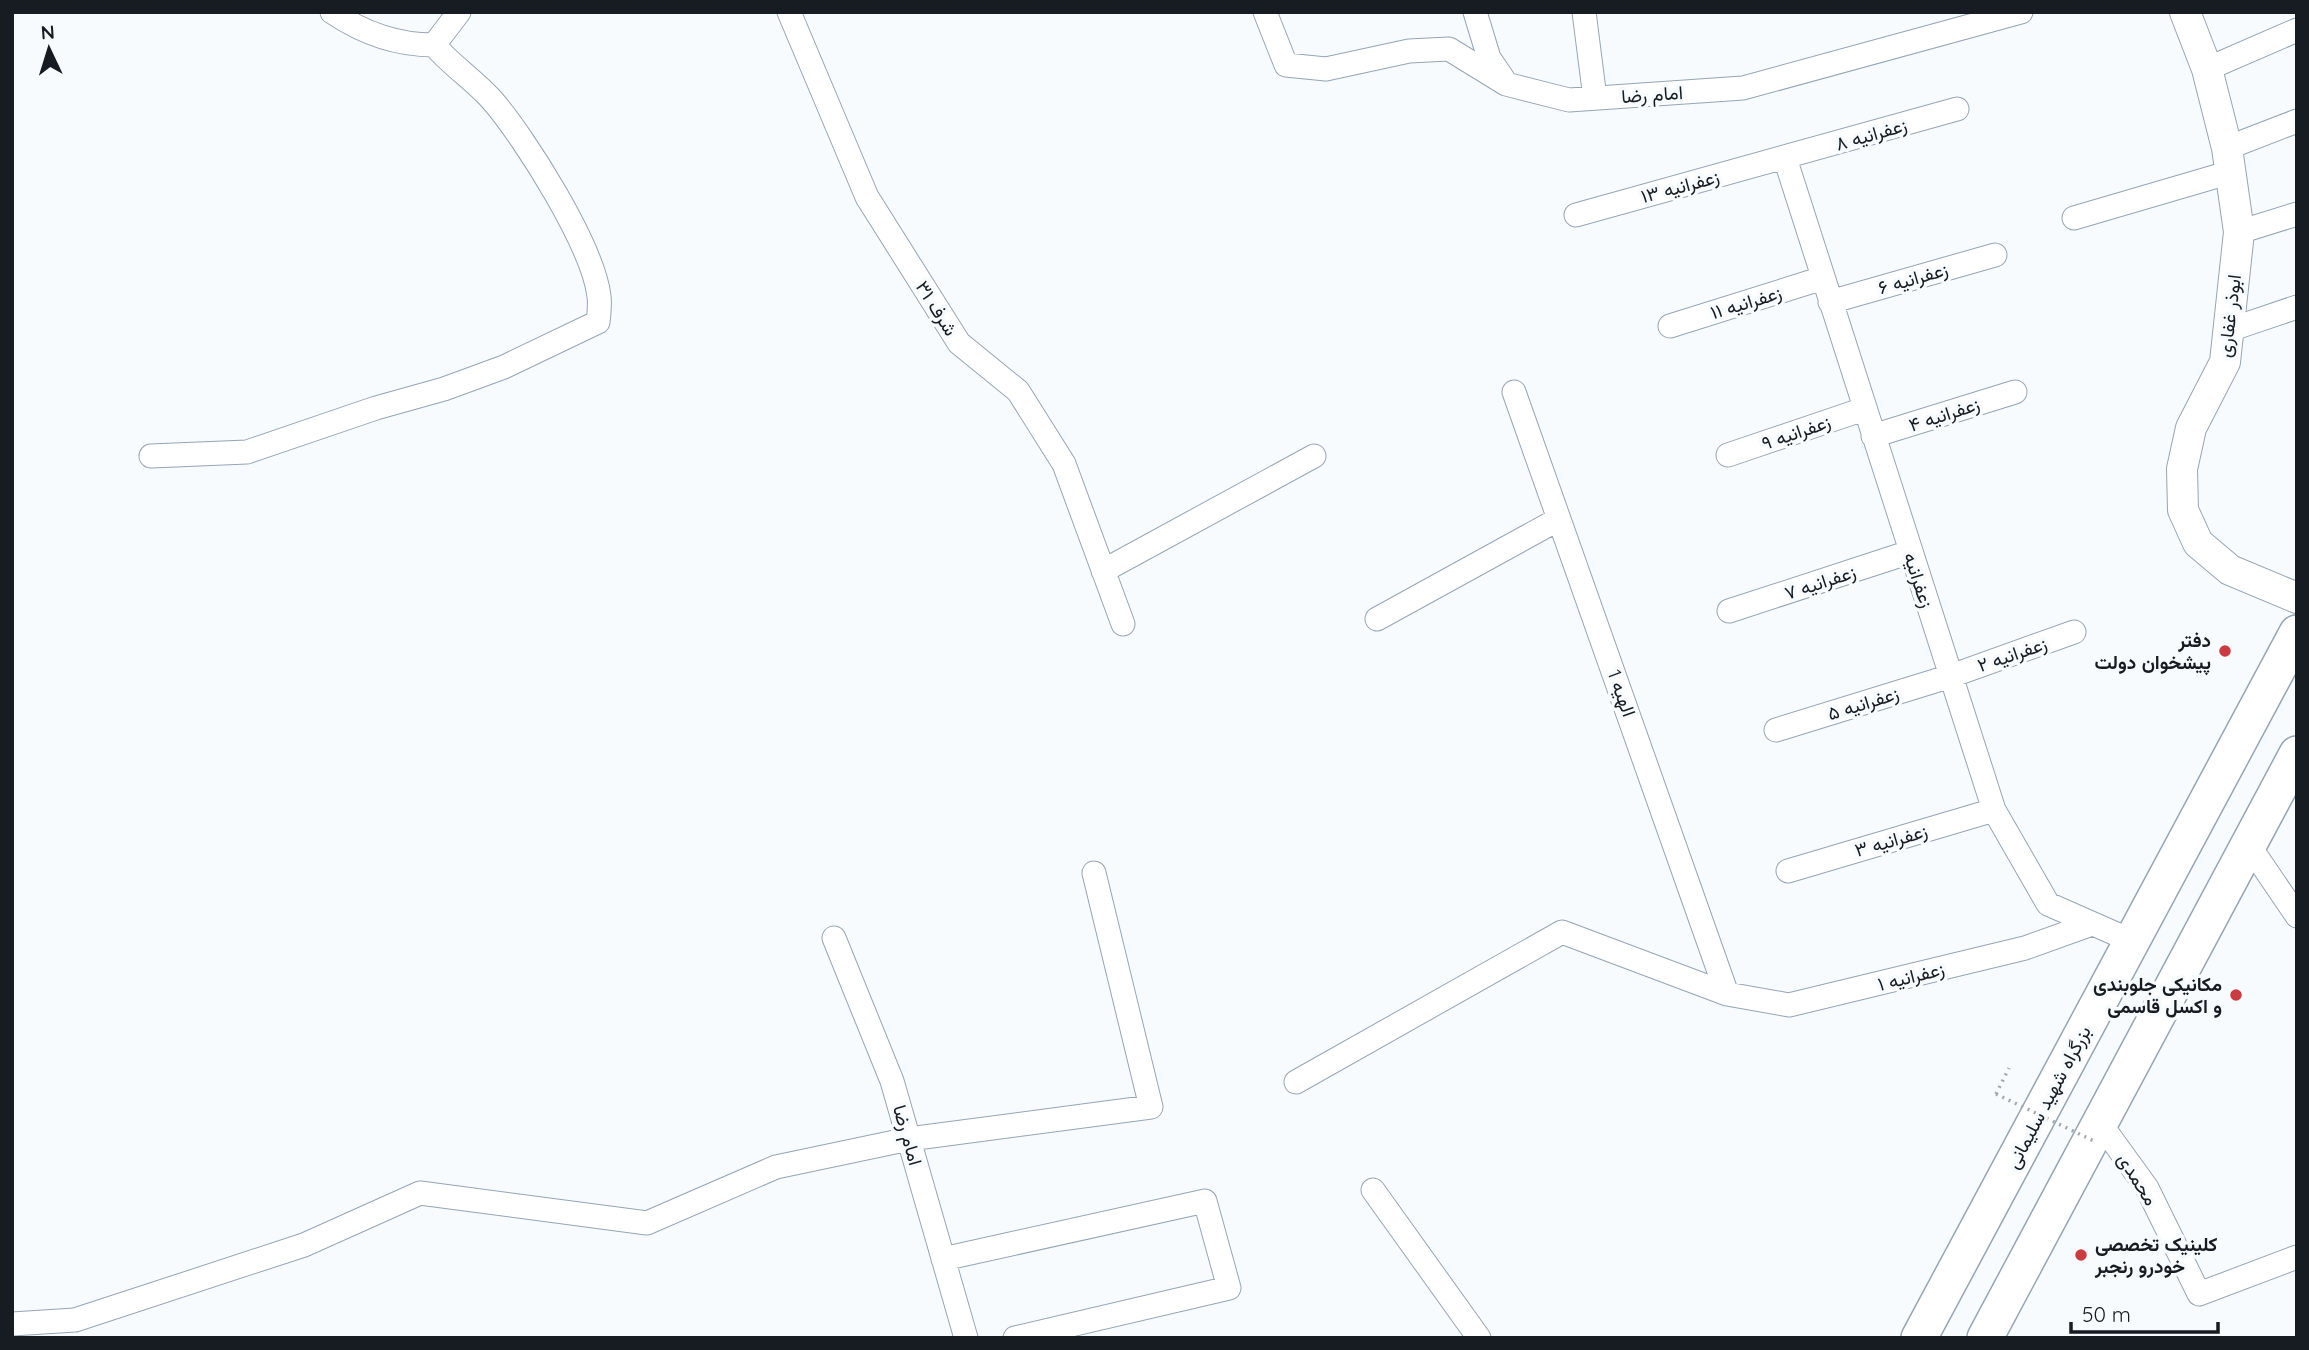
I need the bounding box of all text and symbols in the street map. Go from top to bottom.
north arrow [14,14,84,84]
text: N [40,20,56,44]
street label: امام رضا [1620,80,1684,109]
street label: زعفرانیه ۸ [1832,112,1910,156]
street label: زعفرانیه ۱۳ [1638,164,1722,208]
street label: زعفرانیه ۶ [1875,257,1951,299]
street label: ابوذر غفاری [2212,273,2246,359]
street label: شرف ۳۱ [911,276,963,340]
street label: زعفرانیه ۱۱ [1708,280,1784,324]
street label: زعفرانیه ۴ [1906,391,1982,437]
street label: زعفرانیه ۹ [1758,409,1834,455]
street label: زعفرانیه [1899,549,1939,611]
street label: زعفرانیه ۷ [1781,559,1859,605]
place label: دفتر پیشخوان دولت [2094,628,2211,676]
street label: زعفرانیه ۲ [1974,631,2050,677]
marker: دفتر پیشخوان دولت [2217,643,2233,659]
street label: الهیه 1 [1602,666,1642,720]
street label: زعفرانیه ۵ [1824,681,1902,725]
street label: زعفرانیه ۳ [1852,818,1930,862]
street label: زعفرانیه ۱ [1875,956,1947,996]
place label: مکانیکی جلوبندی و اکسل قاسمی [2093,972,2222,1019]
marker: مکانیکی جلوبندی و اکسل قاسمی [2228,987,2244,1003]
street label: بزرگراه شهید سلیمانی [2000,1021,2096,1173]
street label: امام رضا [887,1102,928,1168]
street label: محمدی [2113,1148,2163,1210]
place label: کلینیک تخصصی خودرو رنجبر [2094,1232,2218,1279]
marker: کلینیک تخصصی خودرو رنجبر [2073,1247,2089,1263]
scale bar [2071,1290,2218,1334]
text: 50 m [2082,1301,2131,1327]

